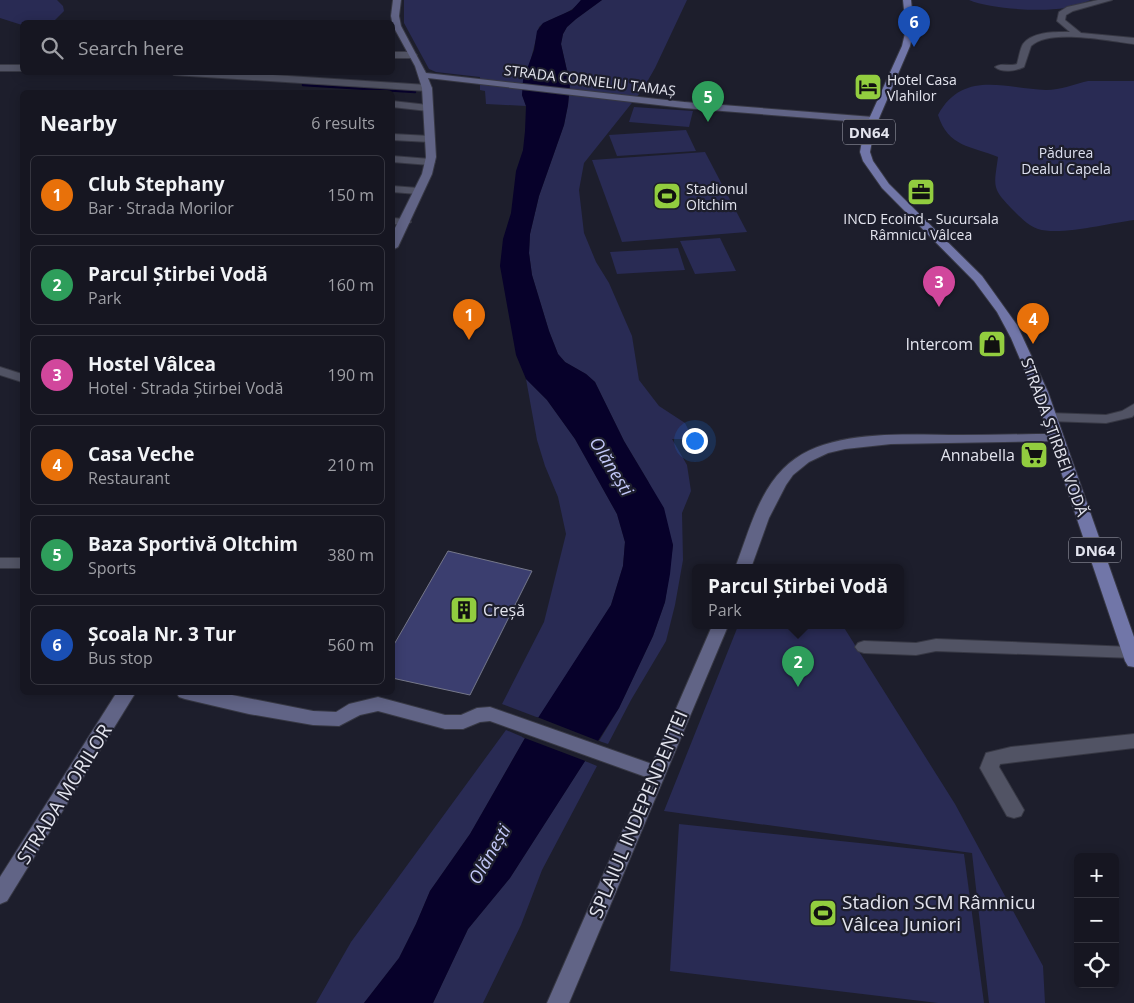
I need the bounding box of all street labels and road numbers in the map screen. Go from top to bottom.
street label: STRADA CORNELIU TAMAȘ [503,60,677,100]
road number: DN64 [843,120,895,144]
street label: STRADA ȘTIRBEI VODĂ [1016,355,1094,520]
road number: DN64 [1069,538,1121,562]
street label: SPLAIUL INDEPENDENȚEI [582,706,694,922]
street label: STRADA MORILOR [10,719,118,869]

